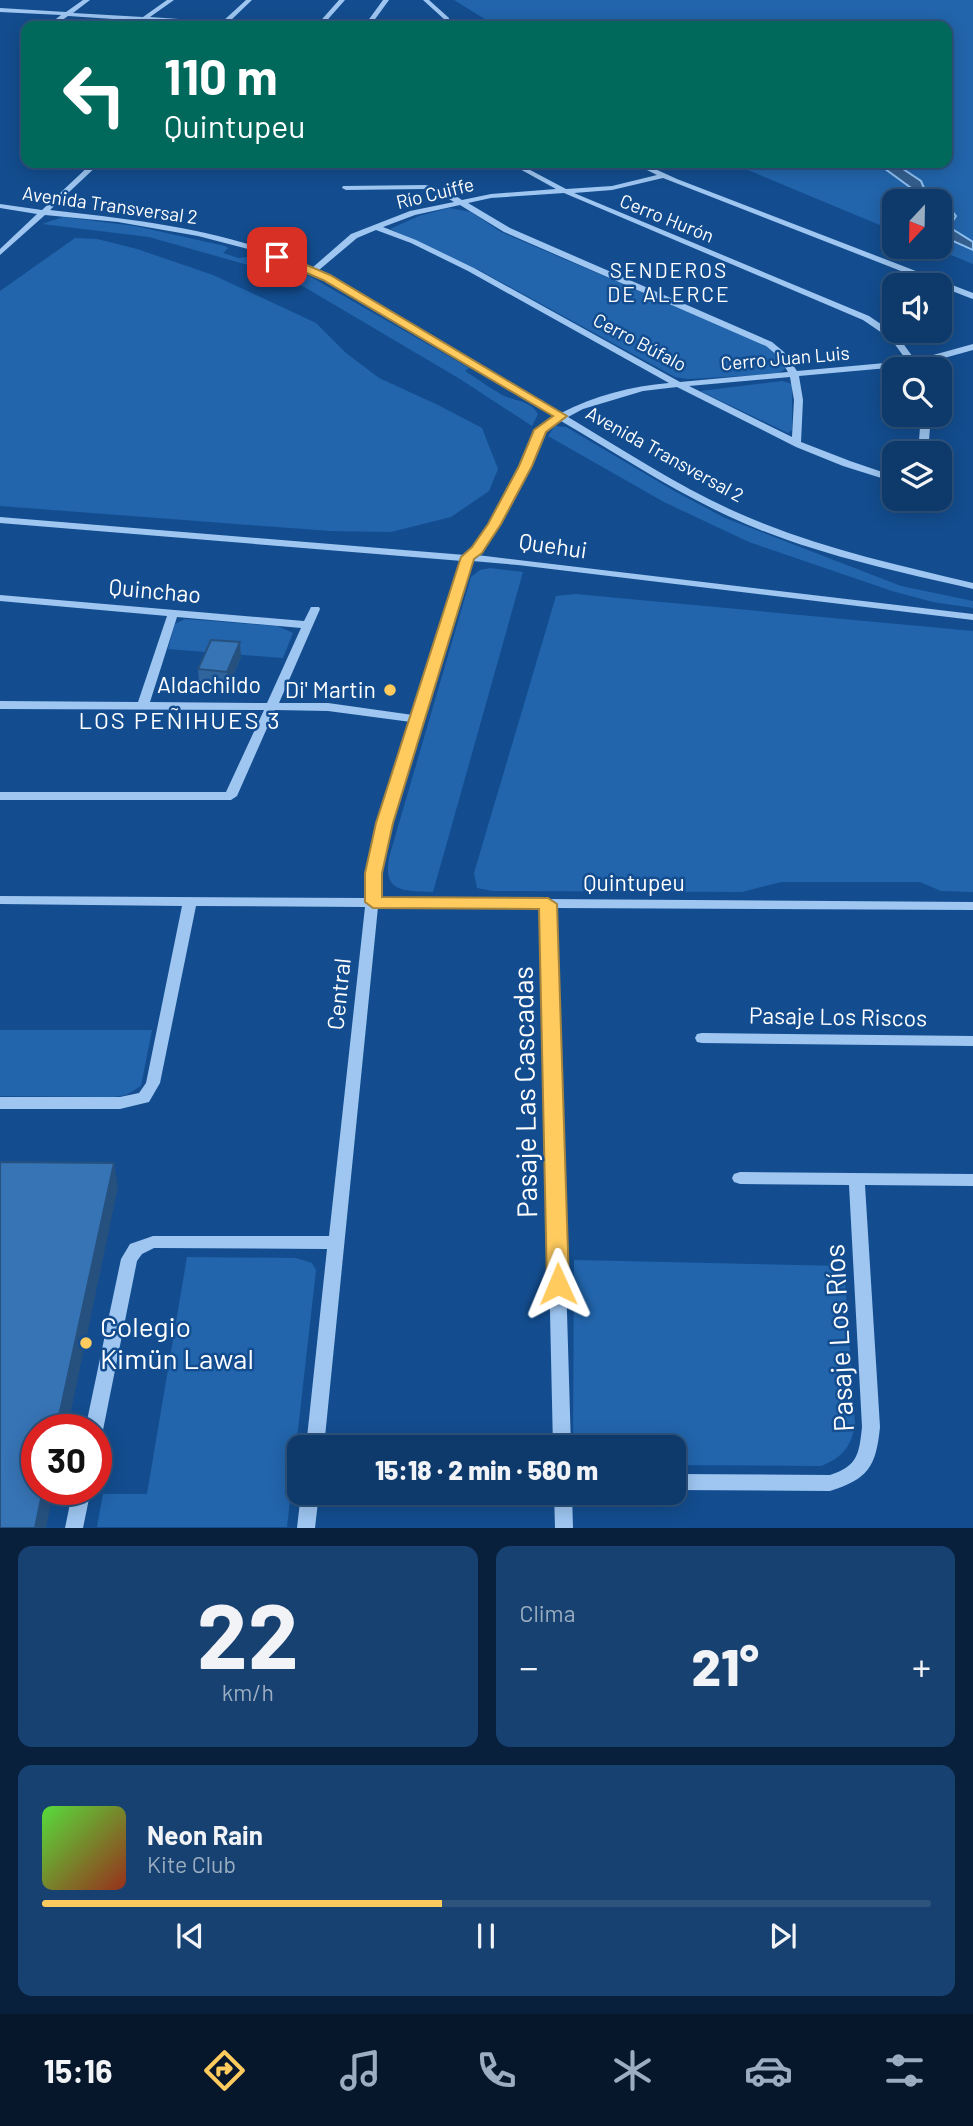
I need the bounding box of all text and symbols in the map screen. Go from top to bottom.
text: 110 m [164,46,278,105]
icon: left [49,49,140,140]
text: Quintupeu [164,106,305,144]
street label: Río Cuiffe [394,172,476,213]
street label: Avenida Transversal 2 [21,181,199,228]
street label: Cerro Hurón [617,188,718,247]
north arrow [882,189,952,259]
map controls [882,189,952,511]
pin [247,227,307,287]
icon: arrive [258,238,296,276]
district label: SENDEROS DE ALERCE [607,257,731,306]
button: sound [882,273,952,343]
street label: Cerro Búfalo [590,307,691,376]
street label: Cerro Juan Luis [720,340,850,375]
button: search [882,357,952,427]
street label: Avenida Transversal 2 [582,401,748,506]
button: layers [882,441,952,511]
street label: Quehui [517,526,589,564]
street label: Quinchao [108,572,202,608]
street label: Aldachildo [157,670,261,698]
place label: Di' Martin [285,675,376,703]
marker: Di' Martin [382,682,398,698]
district label: LOS PEÑIHUES 3 [78,705,282,734]
street label: Quintupeu [583,868,685,896]
street label: Central [320,956,356,1031]
street label: Pasaje Las Cascadas [505,966,543,1218]
street label: Pasaje Los Riscos [749,1000,927,1032]
street label: Pasaje Los Ríos [816,1243,860,1433]
position arrow [521,1247,595,1321]
place label: Colegio Kimün Lawal [100,1309,254,1375]
marker: Colegio Kimün Lawal [78,1335,94,1351]
speed limit sign: 30 [21,1414,112,1505]
text: 15:18 · 2 min · 580 m [375,1454,598,1485]
text: 22 [197,1578,299,1687]
text: Clima [520,1599,575,1627]
text: 21° [692,1634,759,1696]
text: − [520,1643,539,1689]
text: + [912,1643,931,1689]
text: km/h [222,1678,274,1706]
text: Neon Rain [147,1819,263,1850]
text: Kite Club [147,1850,236,1878]
icon: previous [171,1917,209,1955]
icon: pause [467,1917,505,1955]
icon: next [764,1917,802,1955]
icon: directions [200,2046,249,2095]
icon: music [336,2046,385,2095]
icon: phone [472,2046,521,2095]
icon: climate [608,2046,657,2095]
icon: car [744,2046,793,2095]
icon: filters [880,2046,929,2095]
text: 15:16 [44,2051,112,2089]

